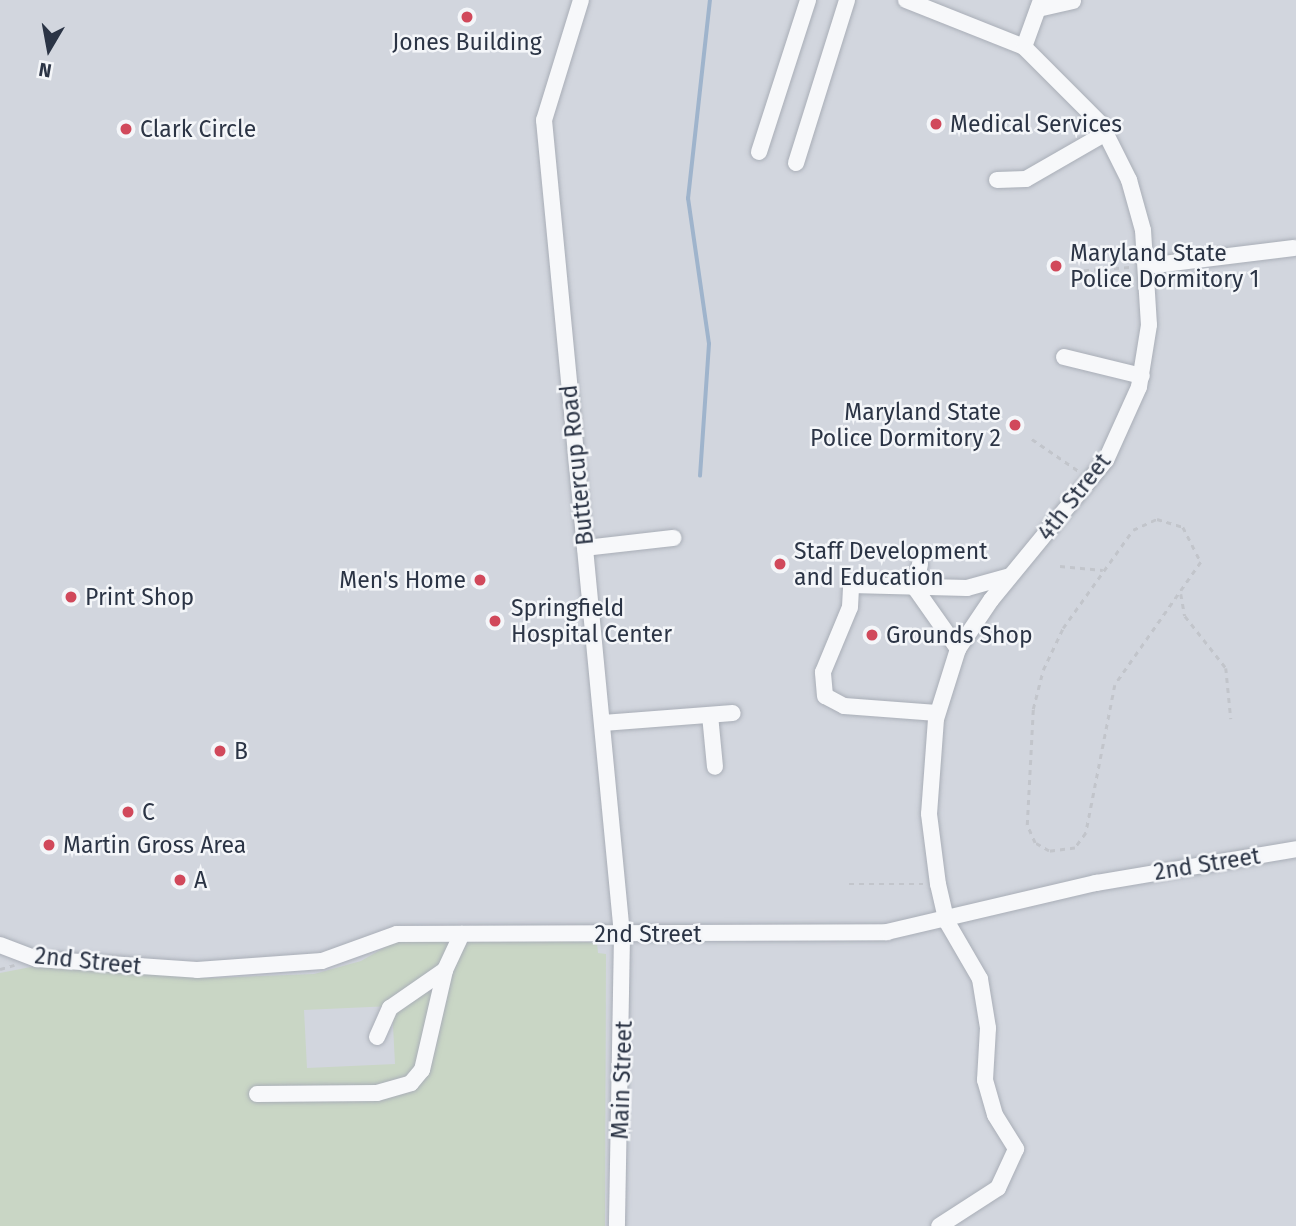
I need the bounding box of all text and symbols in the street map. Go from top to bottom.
marker: Jones Building [459,9,475,25]
north arrow [14,14,84,84]
place label: Jones Building [392,28,542,56]
text: N [37,58,53,83]
place label: Medical Services [950,110,1122,138]
place label: Clark Circle [140,115,256,143]
marker: Medical Services [928,116,944,132]
marker: Clark Circle [118,121,134,137]
place label: Maryland State Police Dormitory 1 [1070,239,1259,293]
marker: Maryland State Police Dormitory 1 [1048,258,1064,274]
street label: Buttercup Road [555,383,599,547]
place label: Maryland State Police Dormitory 2 [810,398,1001,452]
marker: Maryland State Police Dormitory 2 [1007,417,1023,433]
street label: 4th Street [1032,448,1116,546]
place label: Staff Development and Education [794,537,987,591]
marker: Staff Development and Education [772,556,788,572]
place label: Men's Home [339,566,466,594]
marker: Men's Home [472,572,488,588]
place label: Print Shop [85,583,194,611]
marker: Print Shop [63,589,79,605]
place label: Springfield Hospital Center [511,594,672,648]
marker: Springfield Hospital Center [485,611,505,631]
place label: Grounds Shop [886,621,1033,649]
marker: Grounds Shop [864,627,880,643]
place label: B [234,737,248,765]
marker: B [212,743,228,759]
place label: C [142,798,155,826]
marker: C [120,804,136,820]
place label: Martin Gross Area [63,831,246,859]
marker: Martin Gross Area [41,837,57,853]
street label: 2nd Street [1152,842,1262,886]
place label: A [194,866,207,894]
marker: A [172,872,188,888]
street label: 2nd Street [594,920,702,948]
street label: 2nd Street [33,942,143,980]
street label: Main Street [606,1020,638,1140]

